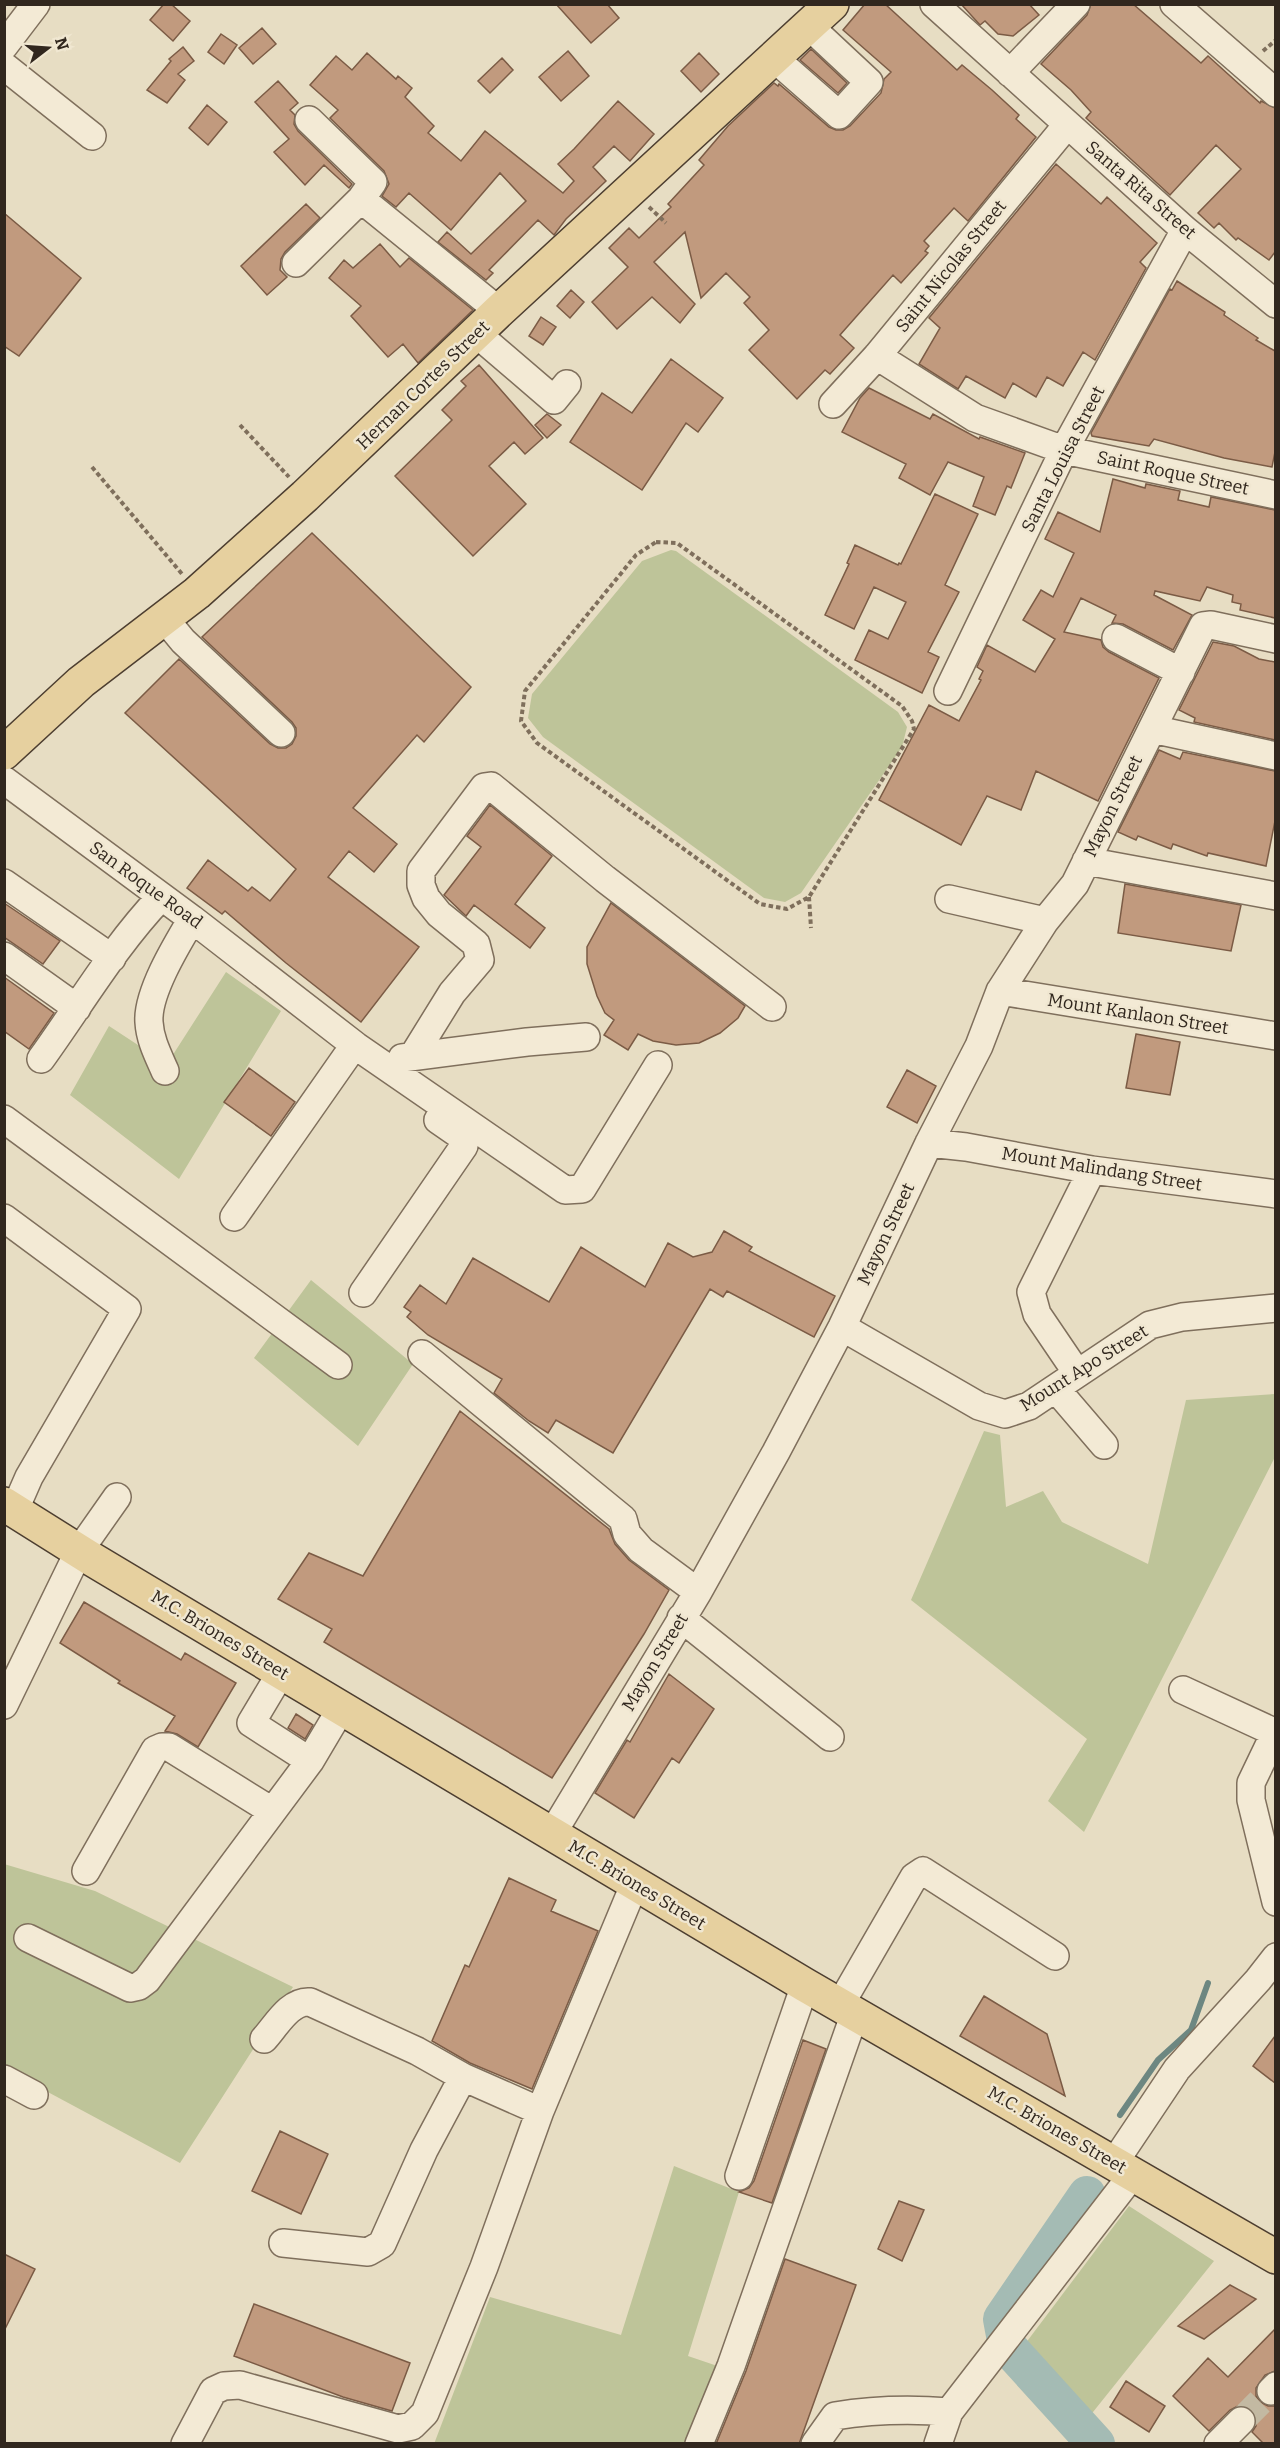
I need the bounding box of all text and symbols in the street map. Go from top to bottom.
north arrow [18,18,78,78]
text: N [51,35,73,52]
street label: Santa Rita Street [1081,136,1201,244]
street label: Saint Nicolas Street [891,195,1011,337]
street label: Hernan Cortes Street [352,315,494,454]
street label: Santa Louisa Street [1017,382,1110,536]
street label: Saint Roque Street [1095,446,1251,500]
street label: Mayon Street [1079,751,1147,860]
street label: San Roque Road [85,837,207,934]
street label: Mount Kanlaon Street [1046,989,1231,1039]
street label: Mount Malindang Street [1000,1142,1204,1196]
street label: Mayon Street [853,1179,919,1289]
street label: Mount Apo Street [1016,1320,1152,1416]
street label: M.C. Briones Street [147,1585,293,1685]
street label: Mayon Street [617,1609,693,1715]
street label: M.C. Briones Street [564,1835,710,1935]
street label: M.C. Briones Street [984,2081,1131,2179]

